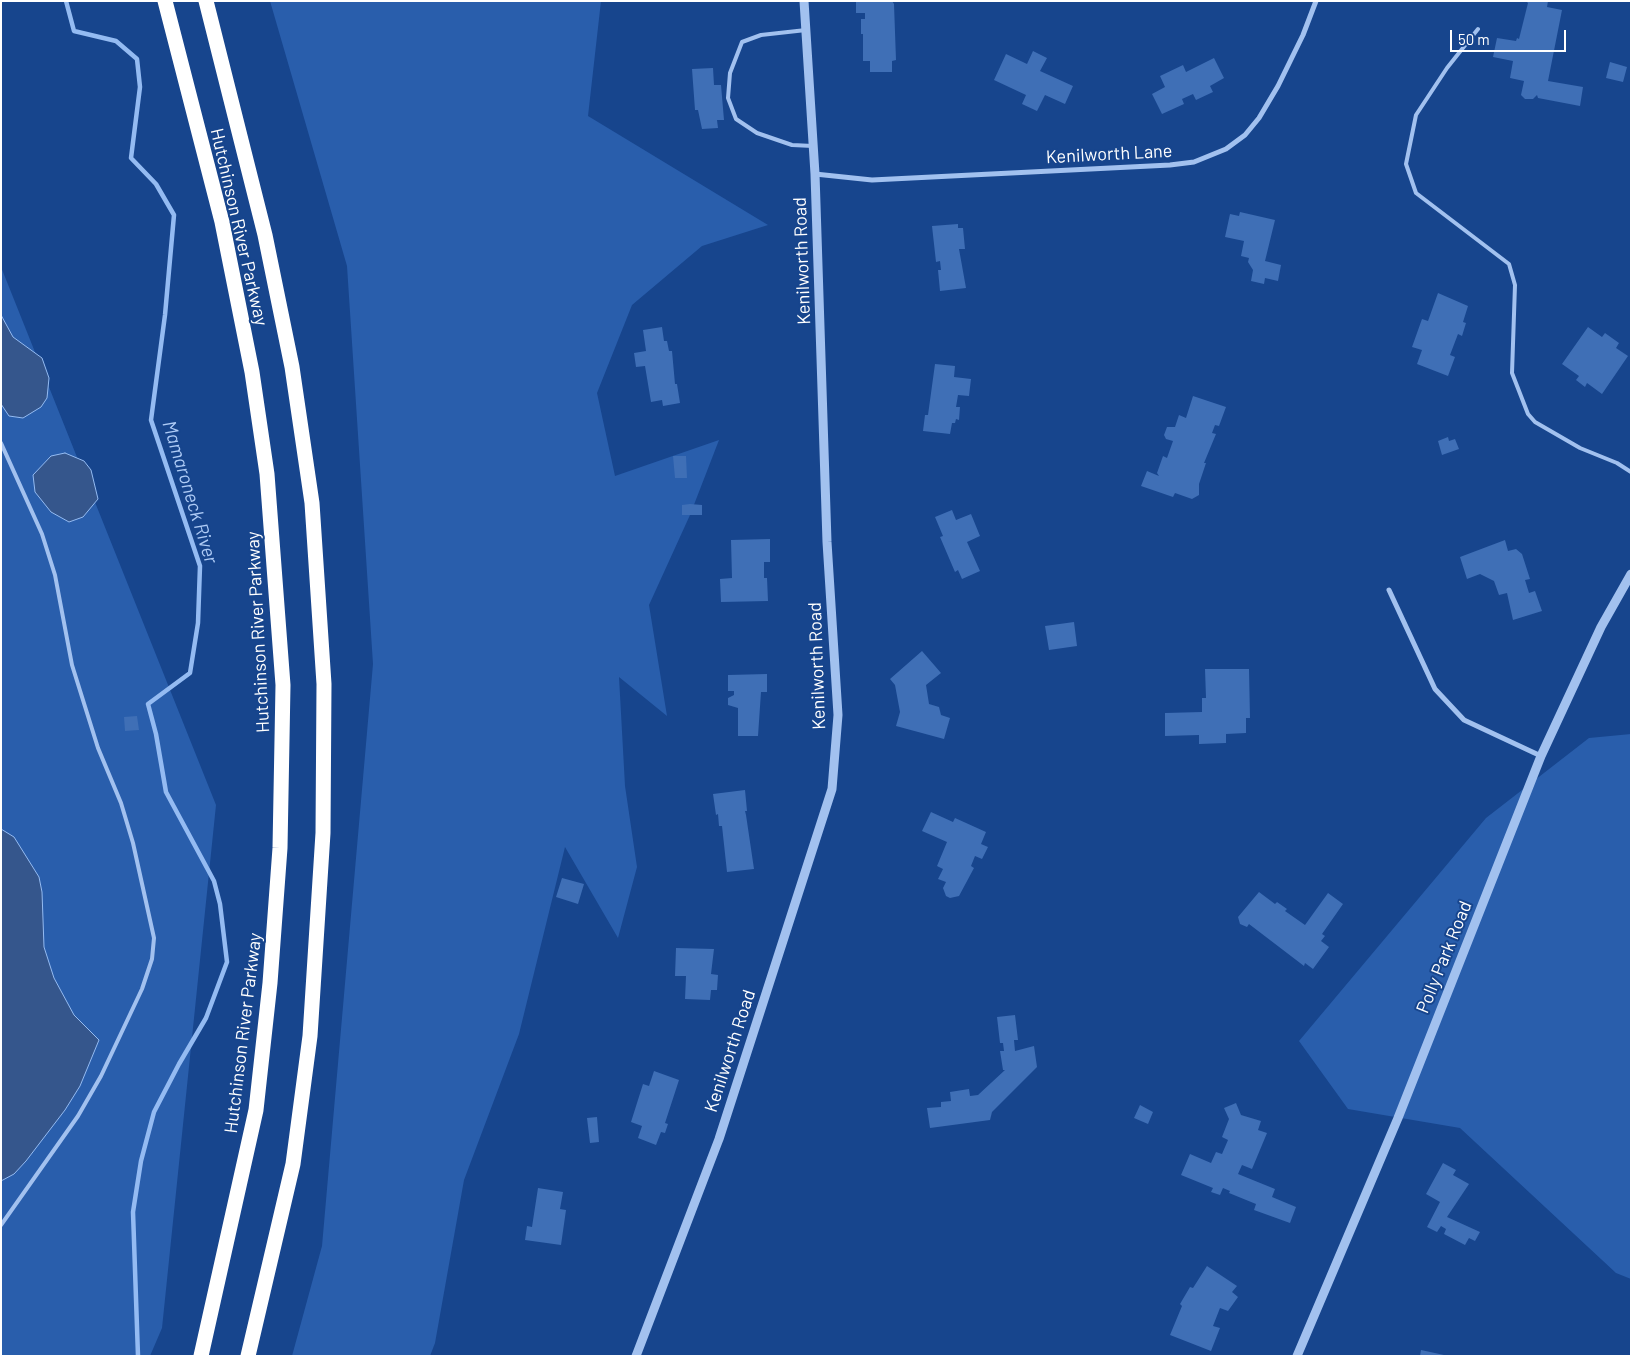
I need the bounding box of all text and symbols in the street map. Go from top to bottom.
scale bar [1452,20,1568,52]
text: 50 m [1458,30,1490,48]
street label: Hutchinson River Parkway [206,126,272,328]
street label: Kenilworth Lane [1045,140,1173,168]
street label: Kenilworth Road [789,197,815,325]
water label: Mamaroneck River [157,418,223,566]
street label: Hutchinson River Parkway [242,531,274,733]
street label: Kenilworth Road [804,602,830,730]
street label: Polly Park Road [1412,898,1476,1016]
street label: Hutchinson River Parkway [220,931,266,1135]
street label: Kenilworth Road [700,987,760,1115]

